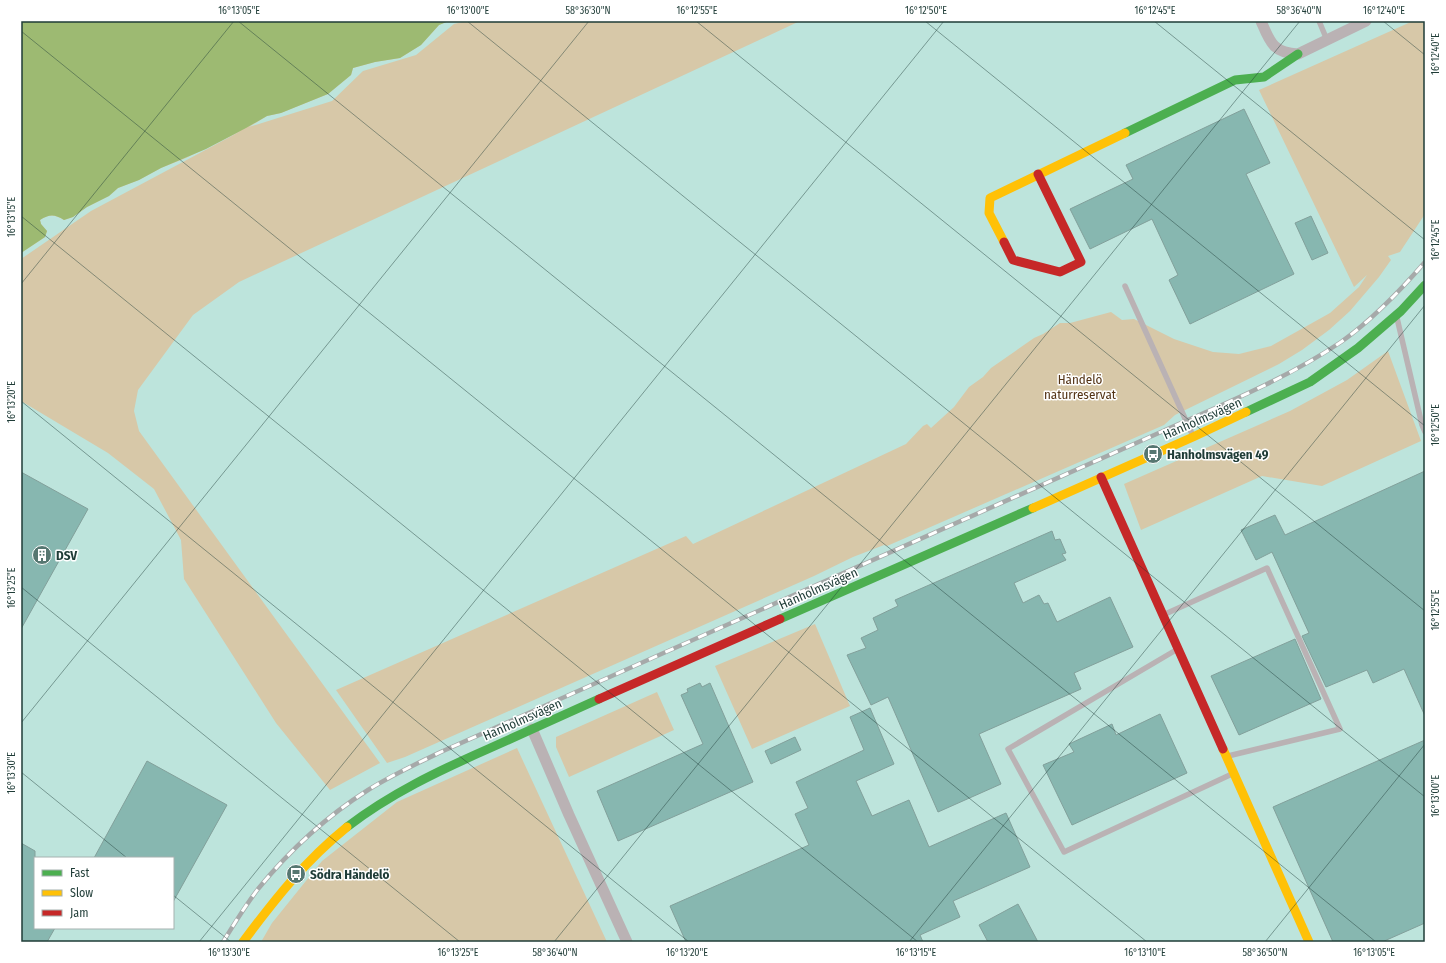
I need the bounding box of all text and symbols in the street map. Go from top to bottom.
text: 16°13'05"E [218,5,260,17]
text: 16°13'00"E [447,5,490,17]
text: 58°36'30"N [565,5,611,17]
text: 16°12'55"E [676,5,718,17]
text: 16°12'50"E [905,5,947,17]
text: 16°12'45"E [1135,5,1176,17]
text: 58°36'40"N [1277,5,1321,17]
text: 16°12'40"E [1363,5,1405,17]
text: 16°12'40"E [1430,33,1442,75]
text: 16°13'15"E [6,196,18,237]
text: 16°12'45"E [1430,219,1442,260]
park label: Händelö naturreservat [1044,372,1117,402]
text: 16°13'20"E [6,381,18,423]
street label: Hanholmsvägen [1161,394,1244,443]
text: 16°12'50"E [1430,404,1442,446]
bus stop icon: Hanholmsvägen 49 [1142,443,1164,465]
place label: Hanholmsvägen 49 [1167,447,1269,462]
building icon: DSV [31,544,53,566]
place label: DSV [56,548,77,563]
street label: Hanholmsvägen [777,564,860,613]
text: 16°13'25"E [6,567,18,609]
text: 16°12'55"E [1430,589,1442,631]
street label: Hanholmsvägen [481,695,564,744]
text: 16°13'30"E [6,752,18,794]
text: 16°13'00"E [1430,774,1442,817]
legend [34,857,174,929]
bus stop icon: Södra Händelö [285,863,307,885]
text: Fast [70,866,89,880]
place label: Södra Händelö [310,867,390,882]
text: Slow [70,886,93,900]
text: Jam [70,906,88,920]
text: 16°13'30"E [208,947,250,959]
text: 16°13'25"E [437,947,479,959]
text: 58°36'40"N [533,947,577,959]
text: 16°13'20"E [666,947,708,959]
text: 16°13'15"E [896,947,937,959]
text: 16°13'10"E [1124,947,1166,959]
text: 58°36'50"N [1242,947,1288,959]
text: 16°13'05"E [1353,947,1395,959]

